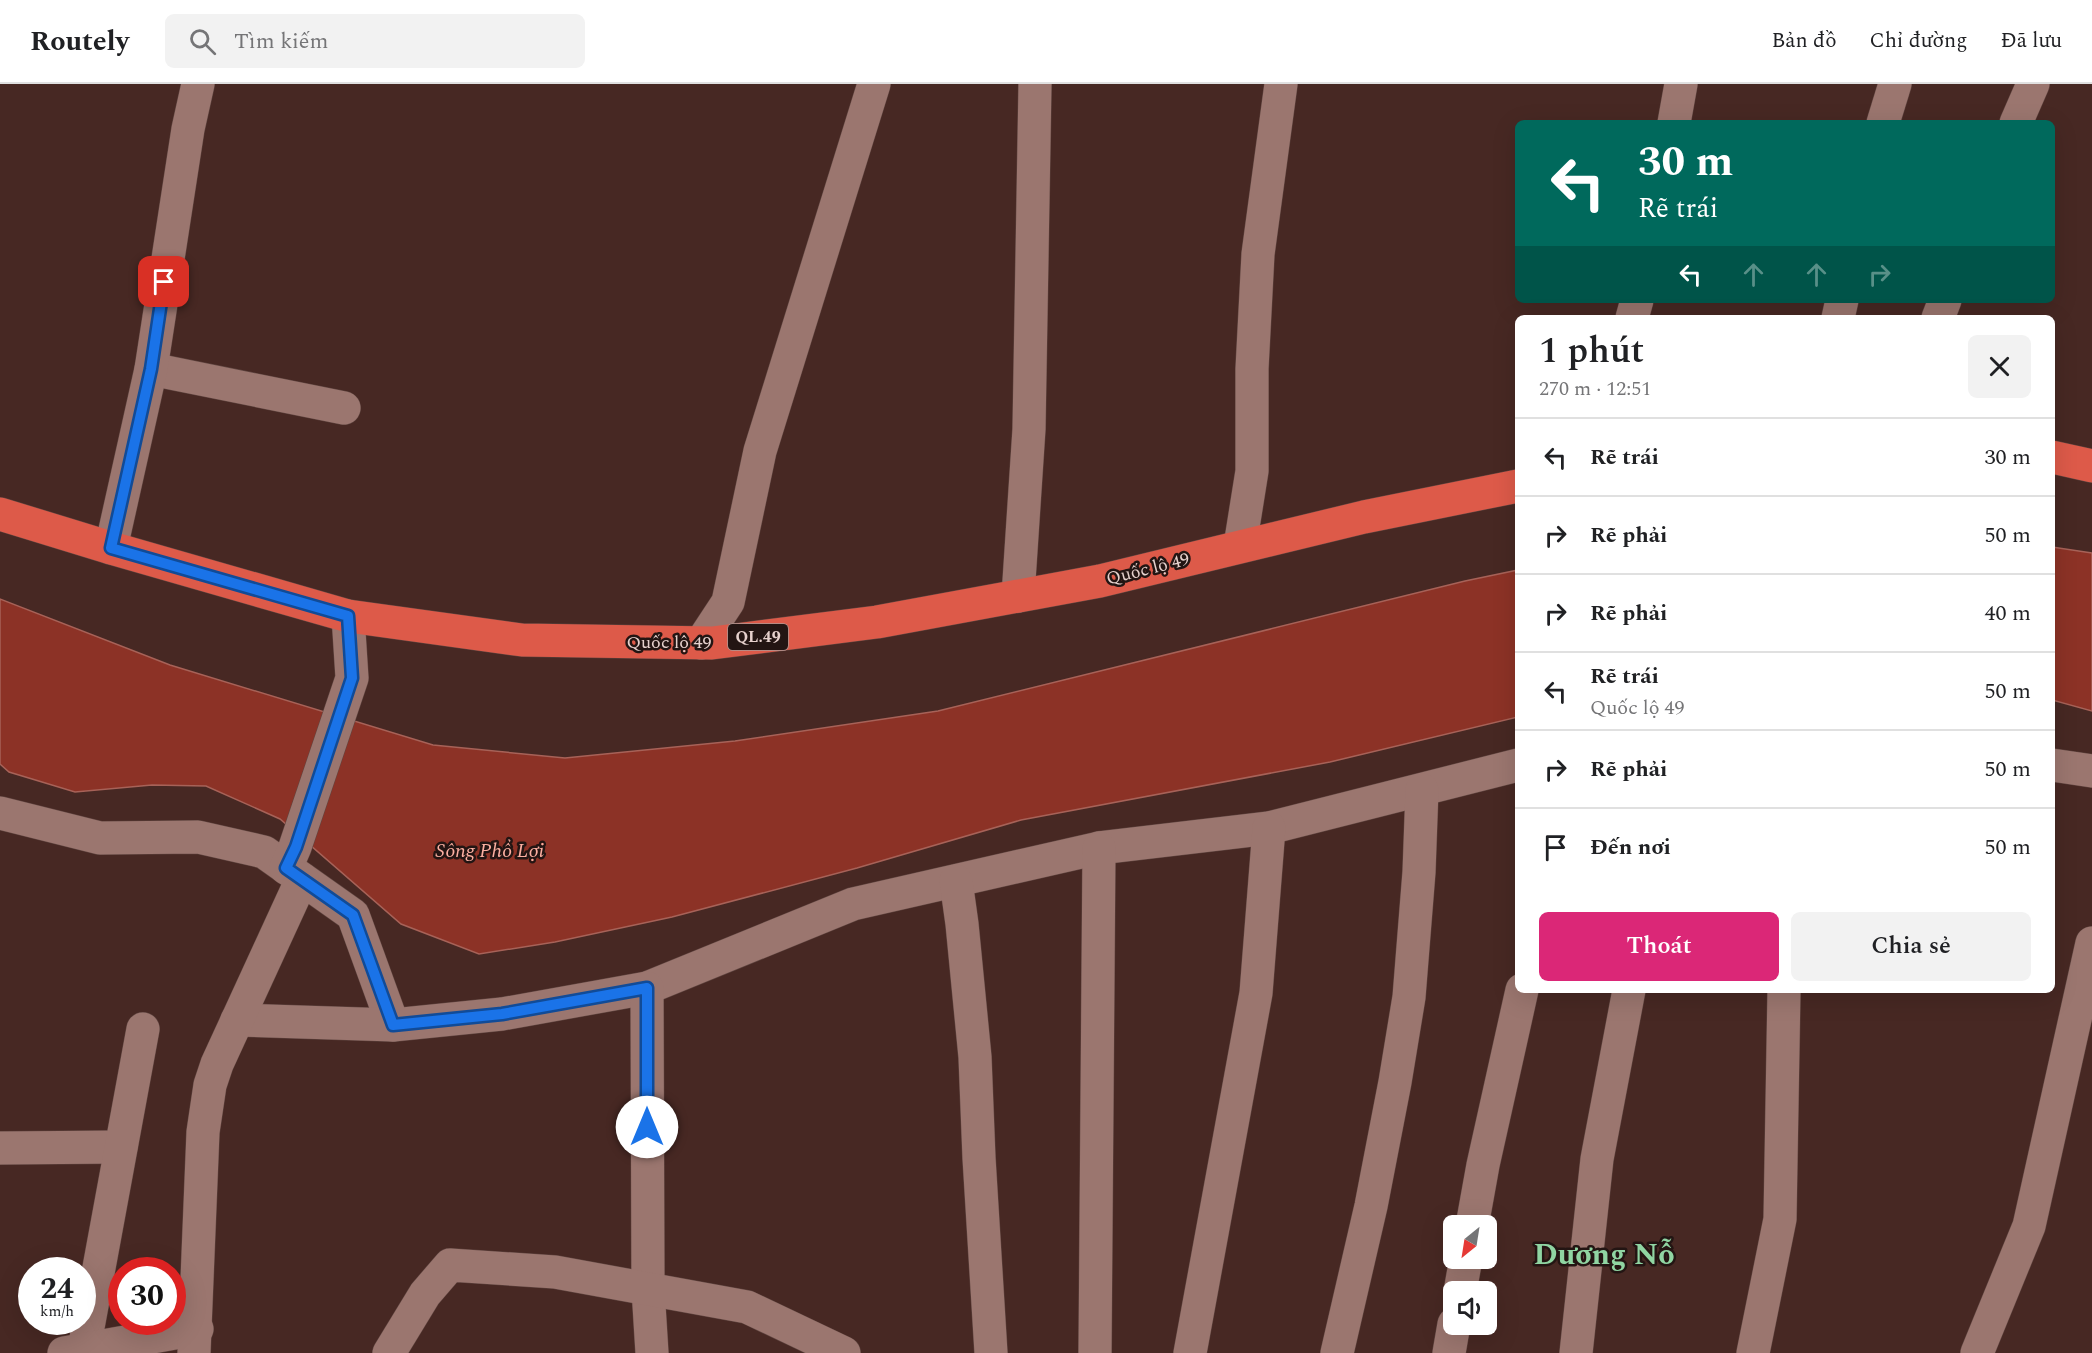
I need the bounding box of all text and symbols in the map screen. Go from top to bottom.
search box [165,14,585,68]
text: Routely [30,20,129,63]
icon: search [186,25,219,58]
text: Tìm kiếm [234,25,328,58]
text: Bản đồ [1772,25,1837,57]
text: Chỉ đường [1870,25,1967,57]
text: Đã lưu [2000,25,2062,57]
text: 30 m [1638,131,1733,194]
icon: left [1539,144,1617,222]
text: Rẽ trái [1638,188,1718,230]
pin [138,256,189,307]
icon: left [1674,258,1707,291]
icon: ahead [1737,258,1770,291]
icon: ahead [1800,258,1833,291]
icon: right [1863,258,1896,291]
icon: arrive [147,265,180,298]
text: 1 phút [1539,324,1644,379]
button: close [1968,335,2031,398]
text: 270 m · 12:51 [1539,374,1651,404]
icon: left [1539,441,1572,474]
text: Rẽ trái [1590,441,1659,474]
text: 30 m [1985,441,2031,474]
icon: right [1539,519,1572,552]
text: Rẽ phải [1590,519,1667,552]
text: 50 m [1985,519,2031,552]
street label: Quốc lộ 49 [1103,546,1193,592]
icon: right [1539,597,1572,630]
text: Rẽ phải [1590,597,1667,630]
text: 40 m [1985,597,2031,630]
road number: QL.49 [728,624,788,650]
street label: Quốc lộ 49 [626,629,712,656]
text: Rẽ trái [1590,660,1659,693]
icon: left [1539,675,1572,708]
text: 50 m [1985,675,2031,708]
text: Quốc lộ 49 [1590,693,1685,723]
icon: right [1539,753,1572,786]
text: Rẽ phải [1590,753,1667,786]
text: 50 m [1985,753,2031,786]
icon: arrive [1539,831,1572,864]
text: Đến nơi [1590,831,1671,864]
text: 50 m [1985,831,2031,864]
water label: Sông Phổ Lợi [436,836,545,866]
button: Thoát [1539,912,1779,981]
button: Chia sẻ [1791,912,2031,981]
position arrow [615,1095,679,1159]
north arrow [1443,1215,1497,1269]
map controls [1443,1215,1497,1335]
district label: Dương Nỗ [1533,1232,1675,1278]
speed limit sign: 30 [108,1257,186,1335]
text: 24 [40,1266,74,1312]
button: sound [1443,1281,1497,1335]
text: km/h [40,1300,74,1323]

